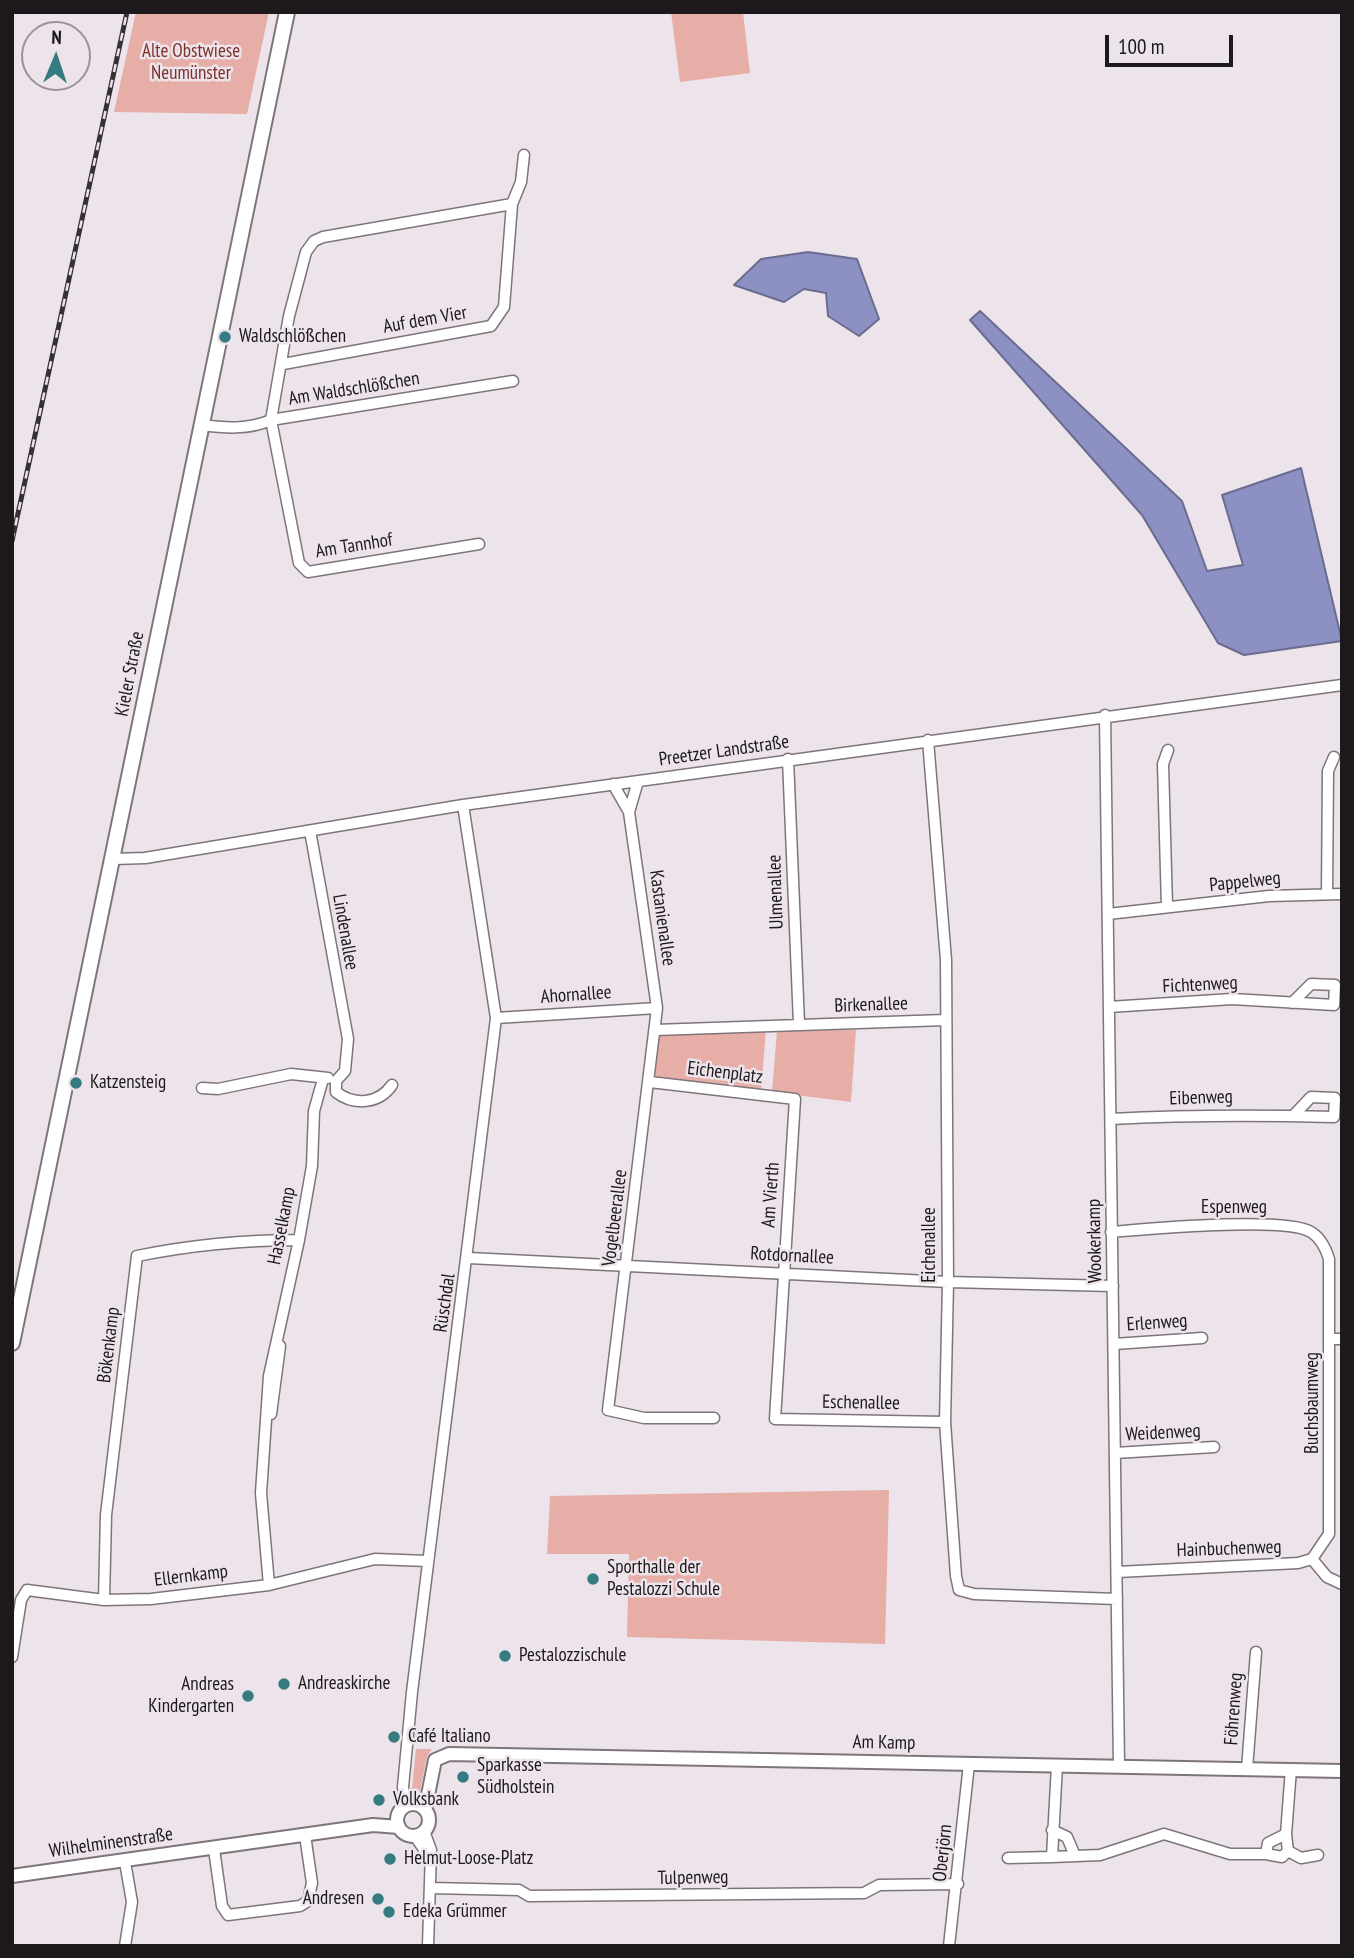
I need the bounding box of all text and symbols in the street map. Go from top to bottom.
north arrow [21,21,91,91]
scale bar [1109,21,1237,65]
text: N [51,25,62,49]
text: 100 m [1118,33,1164,60]
park label: Alte Obstwiese Neumünster [142,41,240,85]
street label: Auf dem Vier [381,301,469,339]
place label: Waldschlößchen [239,326,346,348]
marker: Waldschlößchen [217,329,233,345]
street label: Am Waldschlößchen [287,367,421,411]
street label: Am Tannhof [314,529,394,563]
street label: Kieler Straße [111,630,149,718]
street label: Preetzer Landstraße [658,731,790,771]
street label: Ulmenallee [763,854,789,930]
street label: Pappelweg [1208,867,1282,897]
street label: Kastanienallee [644,869,680,967]
street label: Lindenallee [327,892,363,972]
street label: Fichtenweg [1162,972,1238,998]
street label: Ahornallee [540,981,612,1009]
street label: Birkenallee [834,992,908,1018]
street label: Eichenplatz [686,1057,764,1089]
place label: Katzensteig [90,1072,166,1094]
marker: Katzensteig [68,1075,84,1091]
street label: Eibenweg [1169,1085,1233,1111]
street label: Am Vierth [757,1162,785,1228]
street label: Vogelbeerallee [598,1168,632,1268]
street label: Hasselkamp [263,1185,301,1267]
street label: Espenweg [1201,1197,1267,1219]
street label: Wookerkamp [1083,1199,1107,1283]
street label: Eichenallee [919,1207,941,1283]
street label: Rotdornallee [750,1242,834,1270]
street label: Rüschdal [430,1272,460,1334]
street label: Bökenkamp [93,1306,125,1384]
street label: Erlenweg [1126,1310,1188,1336]
street label: Buchsbaumweg [1302,1352,1324,1454]
street label: Eschenallee [822,1391,900,1415]
street label: Weidenweg [1125,1420,1201,1446]
street label: Hainbuchenweg [1176,1536,1282,1562]
place label: Sporthalle der Pestalozzi Schule [607,1557,720,1601]
street label: Ellernkamp [153,1560,229,1592]
marker: Sporthalle der Pestalozzi Schule [585,1571,601,1587]
place label: Pestalozzischule [519,1645,626,1667]
marker: Pestalozzischule [497,1648,513,1664]
street label: Föhrenweg [1220,1672,1248,1746]
place label: Andreaskirche [298,1673,390,1695]
place label: Andreas Kindergarten [148,1674,234,1718]
marker: Andreaskirche [276,1676,292,1692]
marker: Andreas Kindergarten [240,1688,256,1704]
place label: Café Italiano [408,1726,491,1748]
marker: Café Italiano [386,1729,402,1745]
street label: Am Kamp [853,1731,915,1755]
place label: Sparkasse Südholstein [477,1755,554,1799]
marker: Sparkasse Südholstein [455,1769,471,1785]
place label: Volksbank [393,1789,459,1811]
marker: Volksbank [371,1792,387,1808]
street label: Wilhelminenstraße [48,1823,174,1863]
street label: Oberjörn [929,1823,957,1883]
place label: Helmut-Loose-Platz [404,1848,533,1870]
marker: Helmut-Loose-Platz [382,1851,398,1867]
street label: Tulpenweg [657,1866,729,1890]
place label: Andresen [303,1888,364,1910]
marker: Andresen [370,1891,386,1907]
place label: Edeka Grümmer [403,1901,507,1923]
marker: Edeka Grümmer [381,1904,397,1920]

